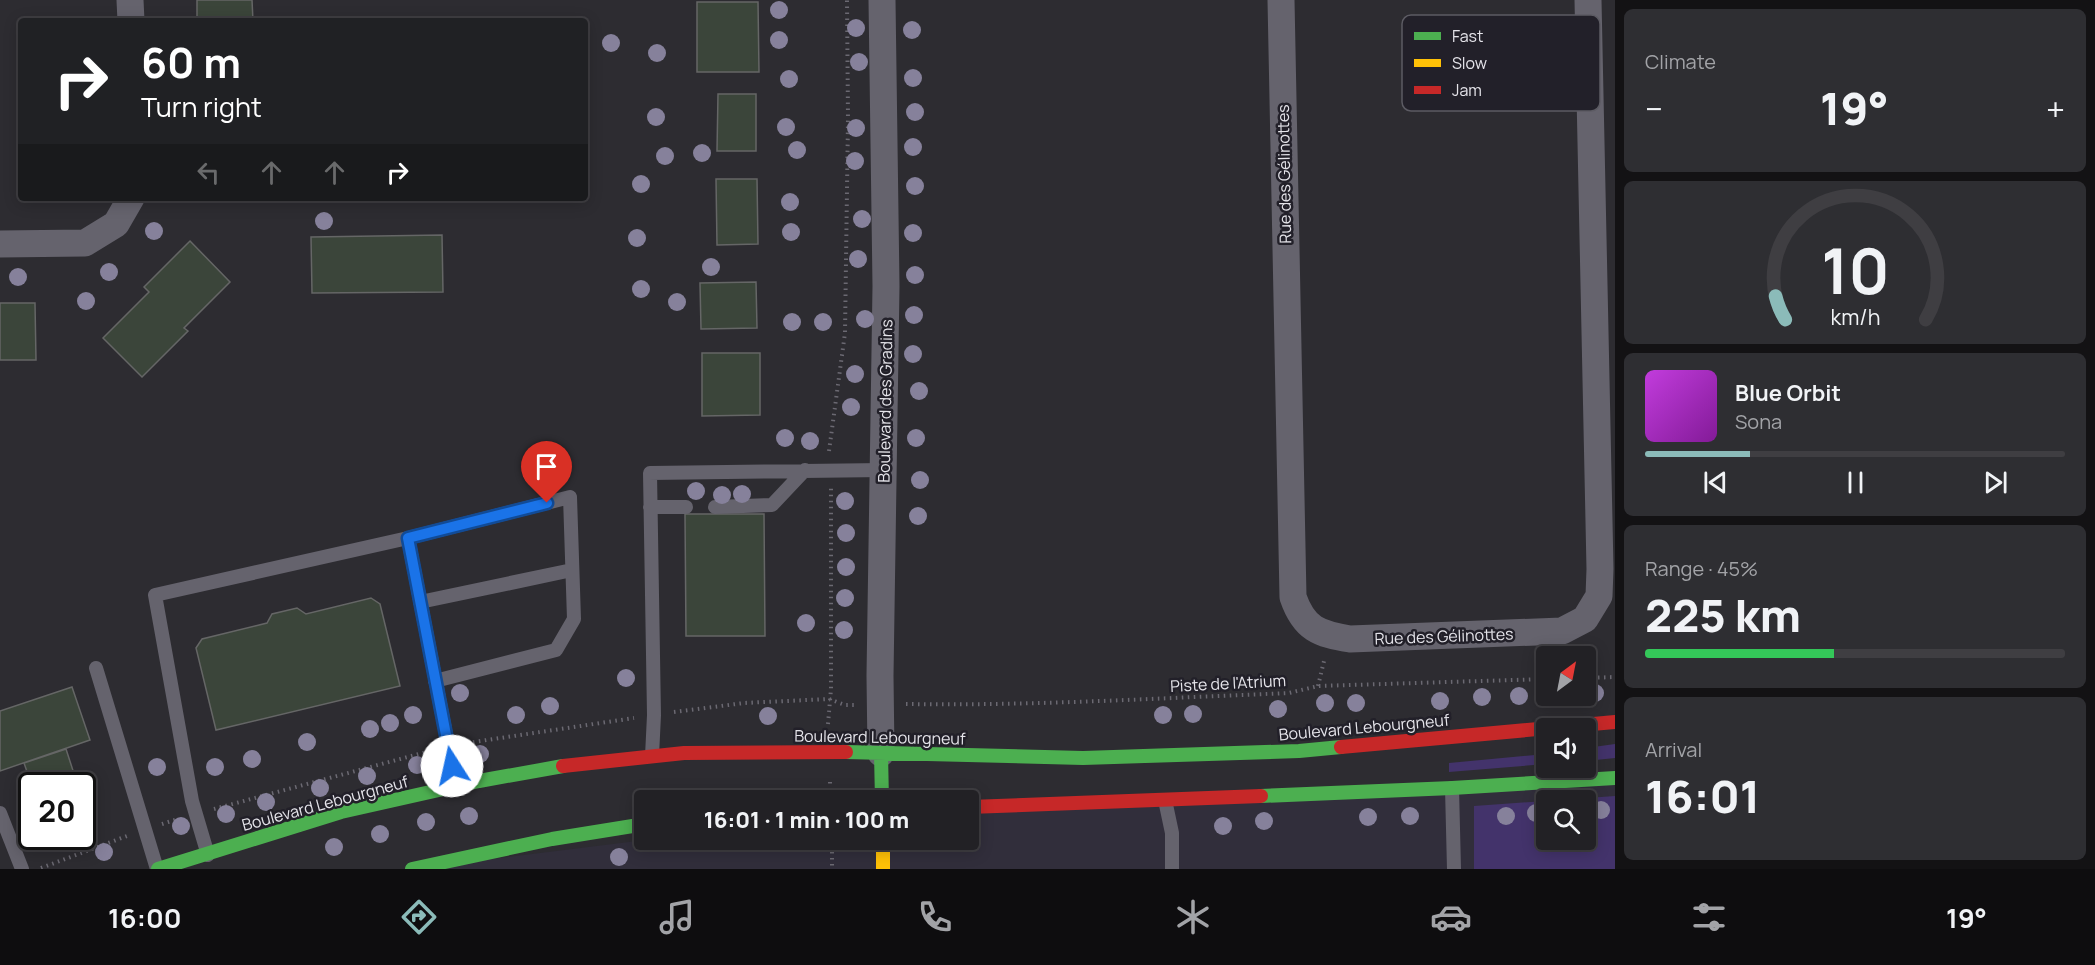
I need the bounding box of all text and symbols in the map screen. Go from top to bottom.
legend [1402,15,1600,111]
text: Fast [1452,25,1483,47]
text: 60 m [141,33,241,91]
icon: right [42,42,120,120]
text: Climate [1645,48,1716,75]
text: Slow [1452,52,1487,74]
text: 19° [1820,77,1889,139]
text: Jam [1452,79,1482,101]
text: − [1645,86,1663,131]
text: + [2046,86,2065,131]
text: Turn right [141,88,262,125]
street label: Rue des Gélinottes [1272,104,1296,244]
icon: left [192,156,225,189]
icon: ahead [255,156,288,189]
icon: ahead [318,156,351,189]
icon: right [381,156,414,189]
text: 10 [1821,227,1889,313]
text: km/h [1830,302,1880,331]
street label: Boulevard des Gradins [873,319,897,483]
text: Blue Orbit [1735,378,1841,408]
text: Sona [1735,408,1782,435]
pin [521,441,572,503]
icon: arrive [530,450,563,483]
icon: previous [1699,466,1732,499]
icon: pause [1839,466,1872,499]
icon: next [1979,466,2012,499]
text: Range · 45% [1645,555,1758,582]
text: 225 km [1645,584,1801,646]
street label: Rue des Gélinottes [1374,623,1514,649]
north arrow [1536,646,1596,706]
map controls [1536,646,1596,850]
street label: Piste de l'Atrium [1169,669,1287,697]
street label: Boulevard Lebourgneuf [1278,709,1451,745]
button: sound [1536,718,1596,778]
street label: Boulevard Lebourgneuf [794,725,966,749]
position arrow [420,734,484,798]
text: Arrival [1645,736,1702,763]
text: 16:01 [1645,765,1760,827]
street label: Boulevard Lebourgneuf [239,770,411,836]
speed limit sign: 20 [18,772,96,850]
button: search [1536,790,1596,850]
text: 16:01 · 1 min · 100 m [704,805,909,835]
icon: directions [398,896,440,938]
icon: music [656,896,698,938]
icon: phone [914,896,956,938]
icon: climate [1172,896,1214,938]
icon: car [1430,896,1472,938]
icon: filters [1688,896,1730,938]
text: 16:00 [108,899,181,936]
text: 19° [1946,899,1987,936]

